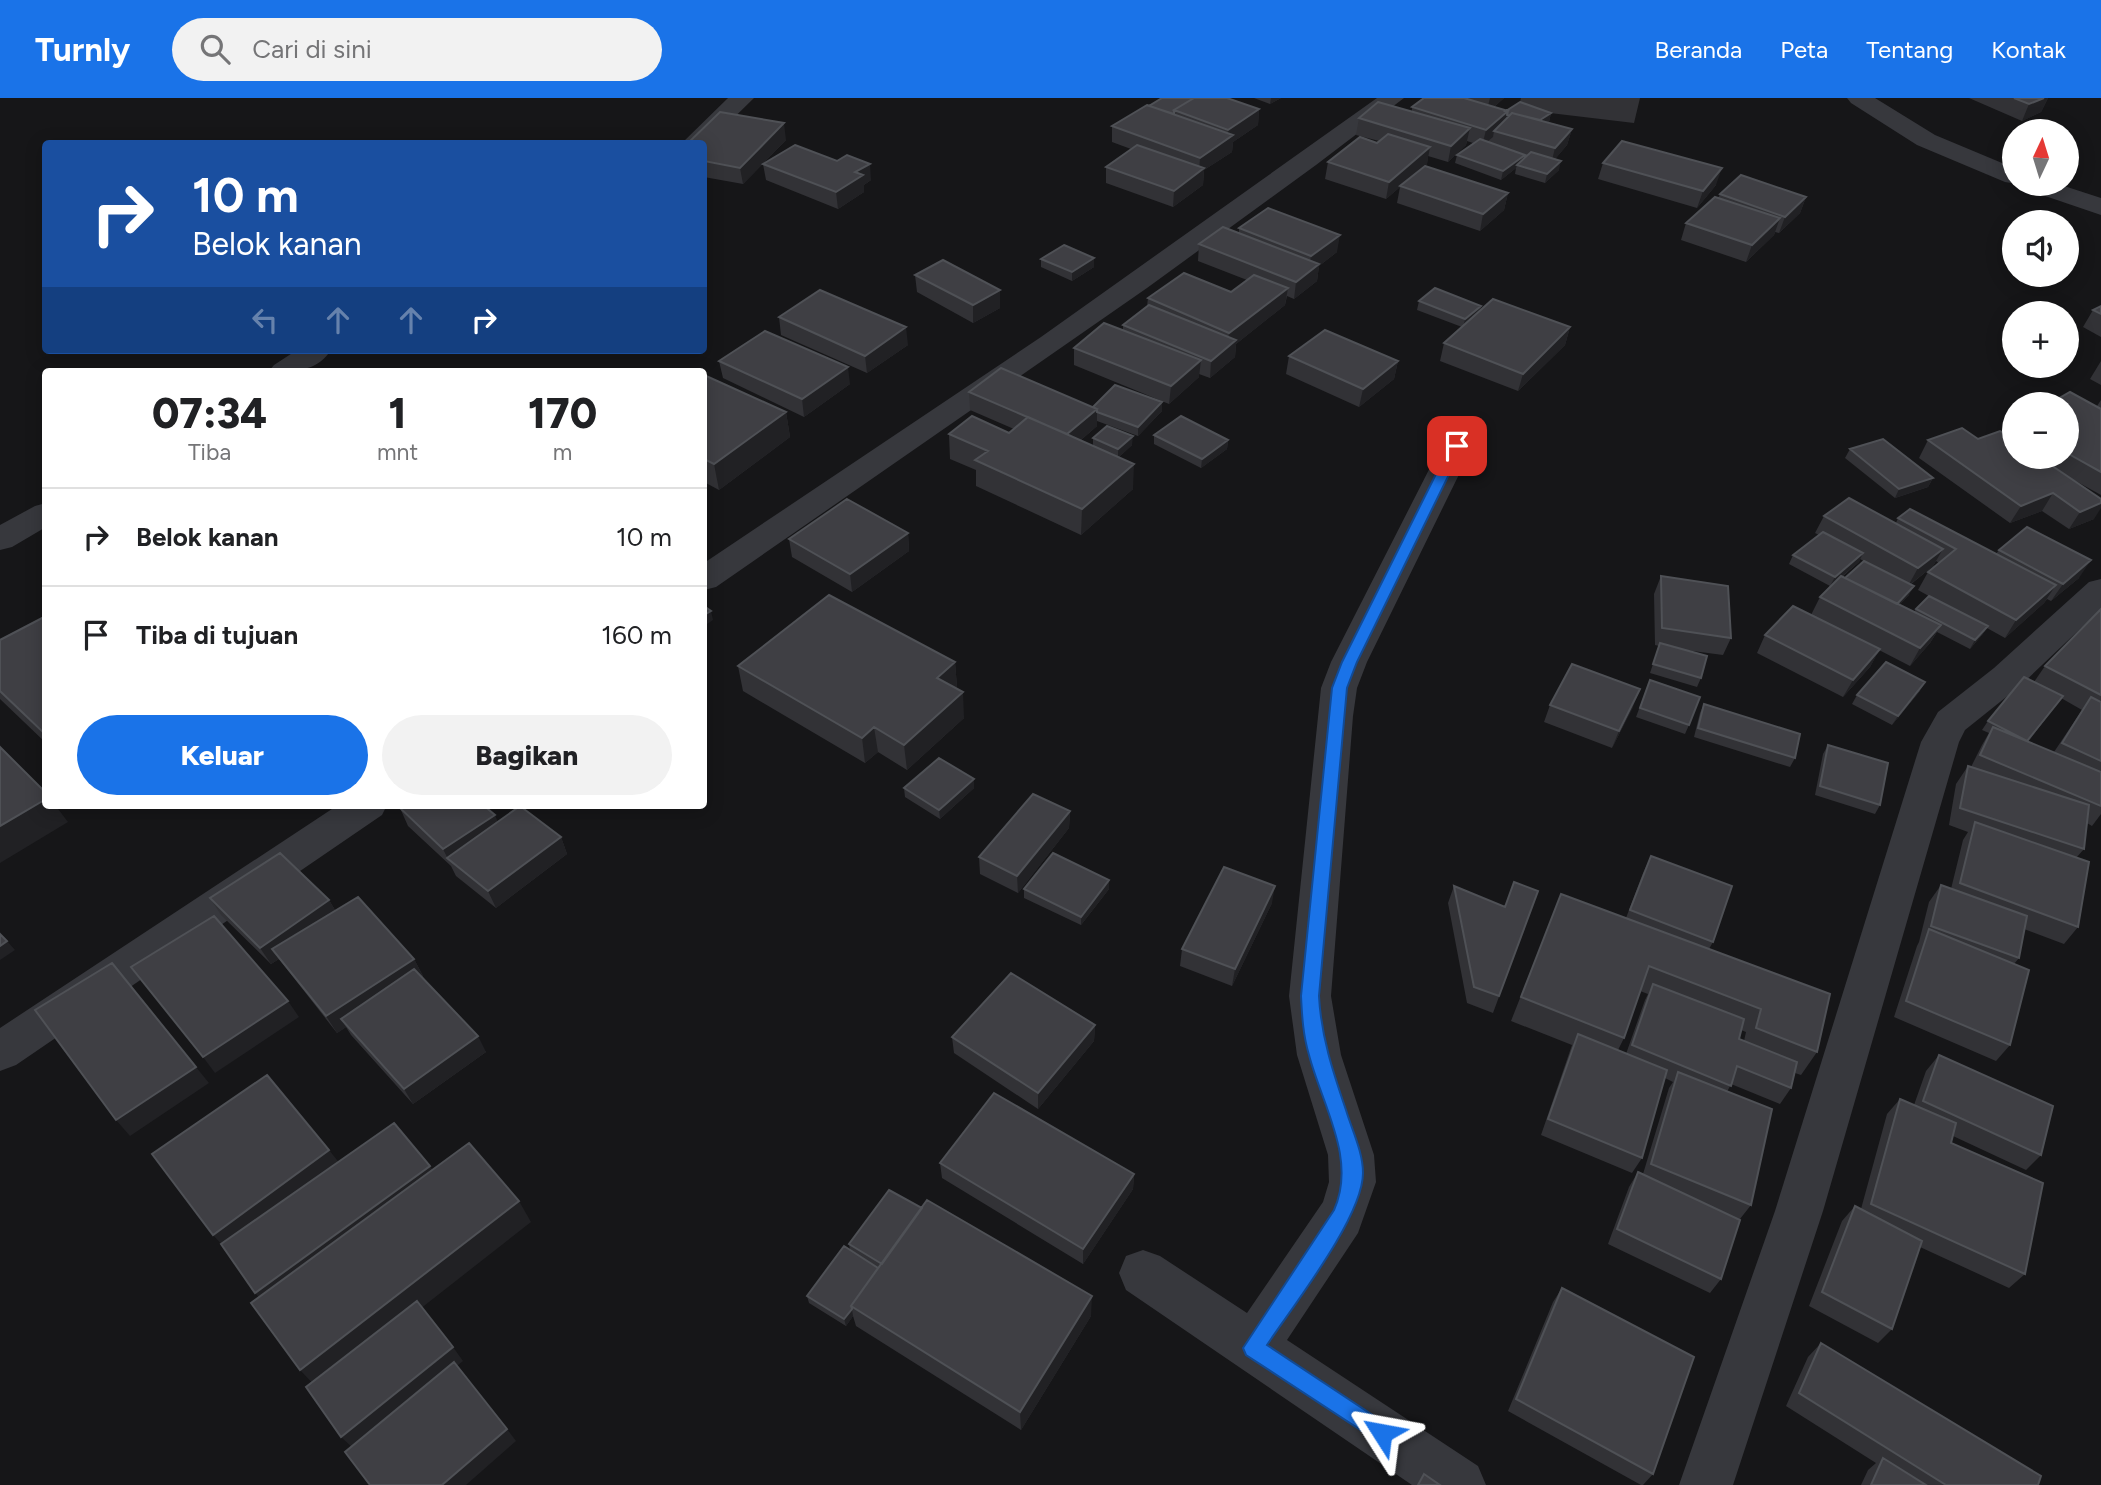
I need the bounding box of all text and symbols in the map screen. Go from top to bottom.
search box [172,18,662,81]
text: Turnly [35,30,130,69]
icon: search [196,30,234,68]
text: Cari di sini [252,33,372,65]
text: Beranda [1655,35,1742,64]
text: Peta [1780,35,1828,64]
text: Tentang [1866,35,1953,64]
text: Kontak [1991,35,2066,64]
north arrow [2002,119,2079,196]
map controls [2002,119,2079,469]
text: 10 m [192,165,299,224]
icon: right [77,168,168,259]
button: sound [2002,210,2079,287]
text: Belok kanan [192,225,362,263]
icon: left [246,301,284,339]
icon: ahead [319,301,357,339]
icon: ahead [392,301,430,339]
icon: right [465,301,503,339]
button: + [2002,301,2079,378]
text: 07:34 [152,388,267,439]
text: 1 [389,388,407,439]
text: 170 [528,388,597,439]
button: − [2002,392,2079,469]
pin [1427,416,1487,476]
icon: arrive [1438,427,1476,465]
text: Tiba [188,438,231,466]
text: mnt [377,438,418,466]
text: m [553,438,572,466]
icon: right [77,518,115,556]
text: Belok kanan [136,521,279,553]
text: 10 m [616,521,672,553]
icon: arrive [77,616,115,654]
text: Tiba di tujuan [136,619,298,651]
text: 160 m [601,619,672,651]
button: Keluar [77,715,368,795]
button: Bagikan [382,715,672,795]
position arrow [1345,1396,1419,1470]

